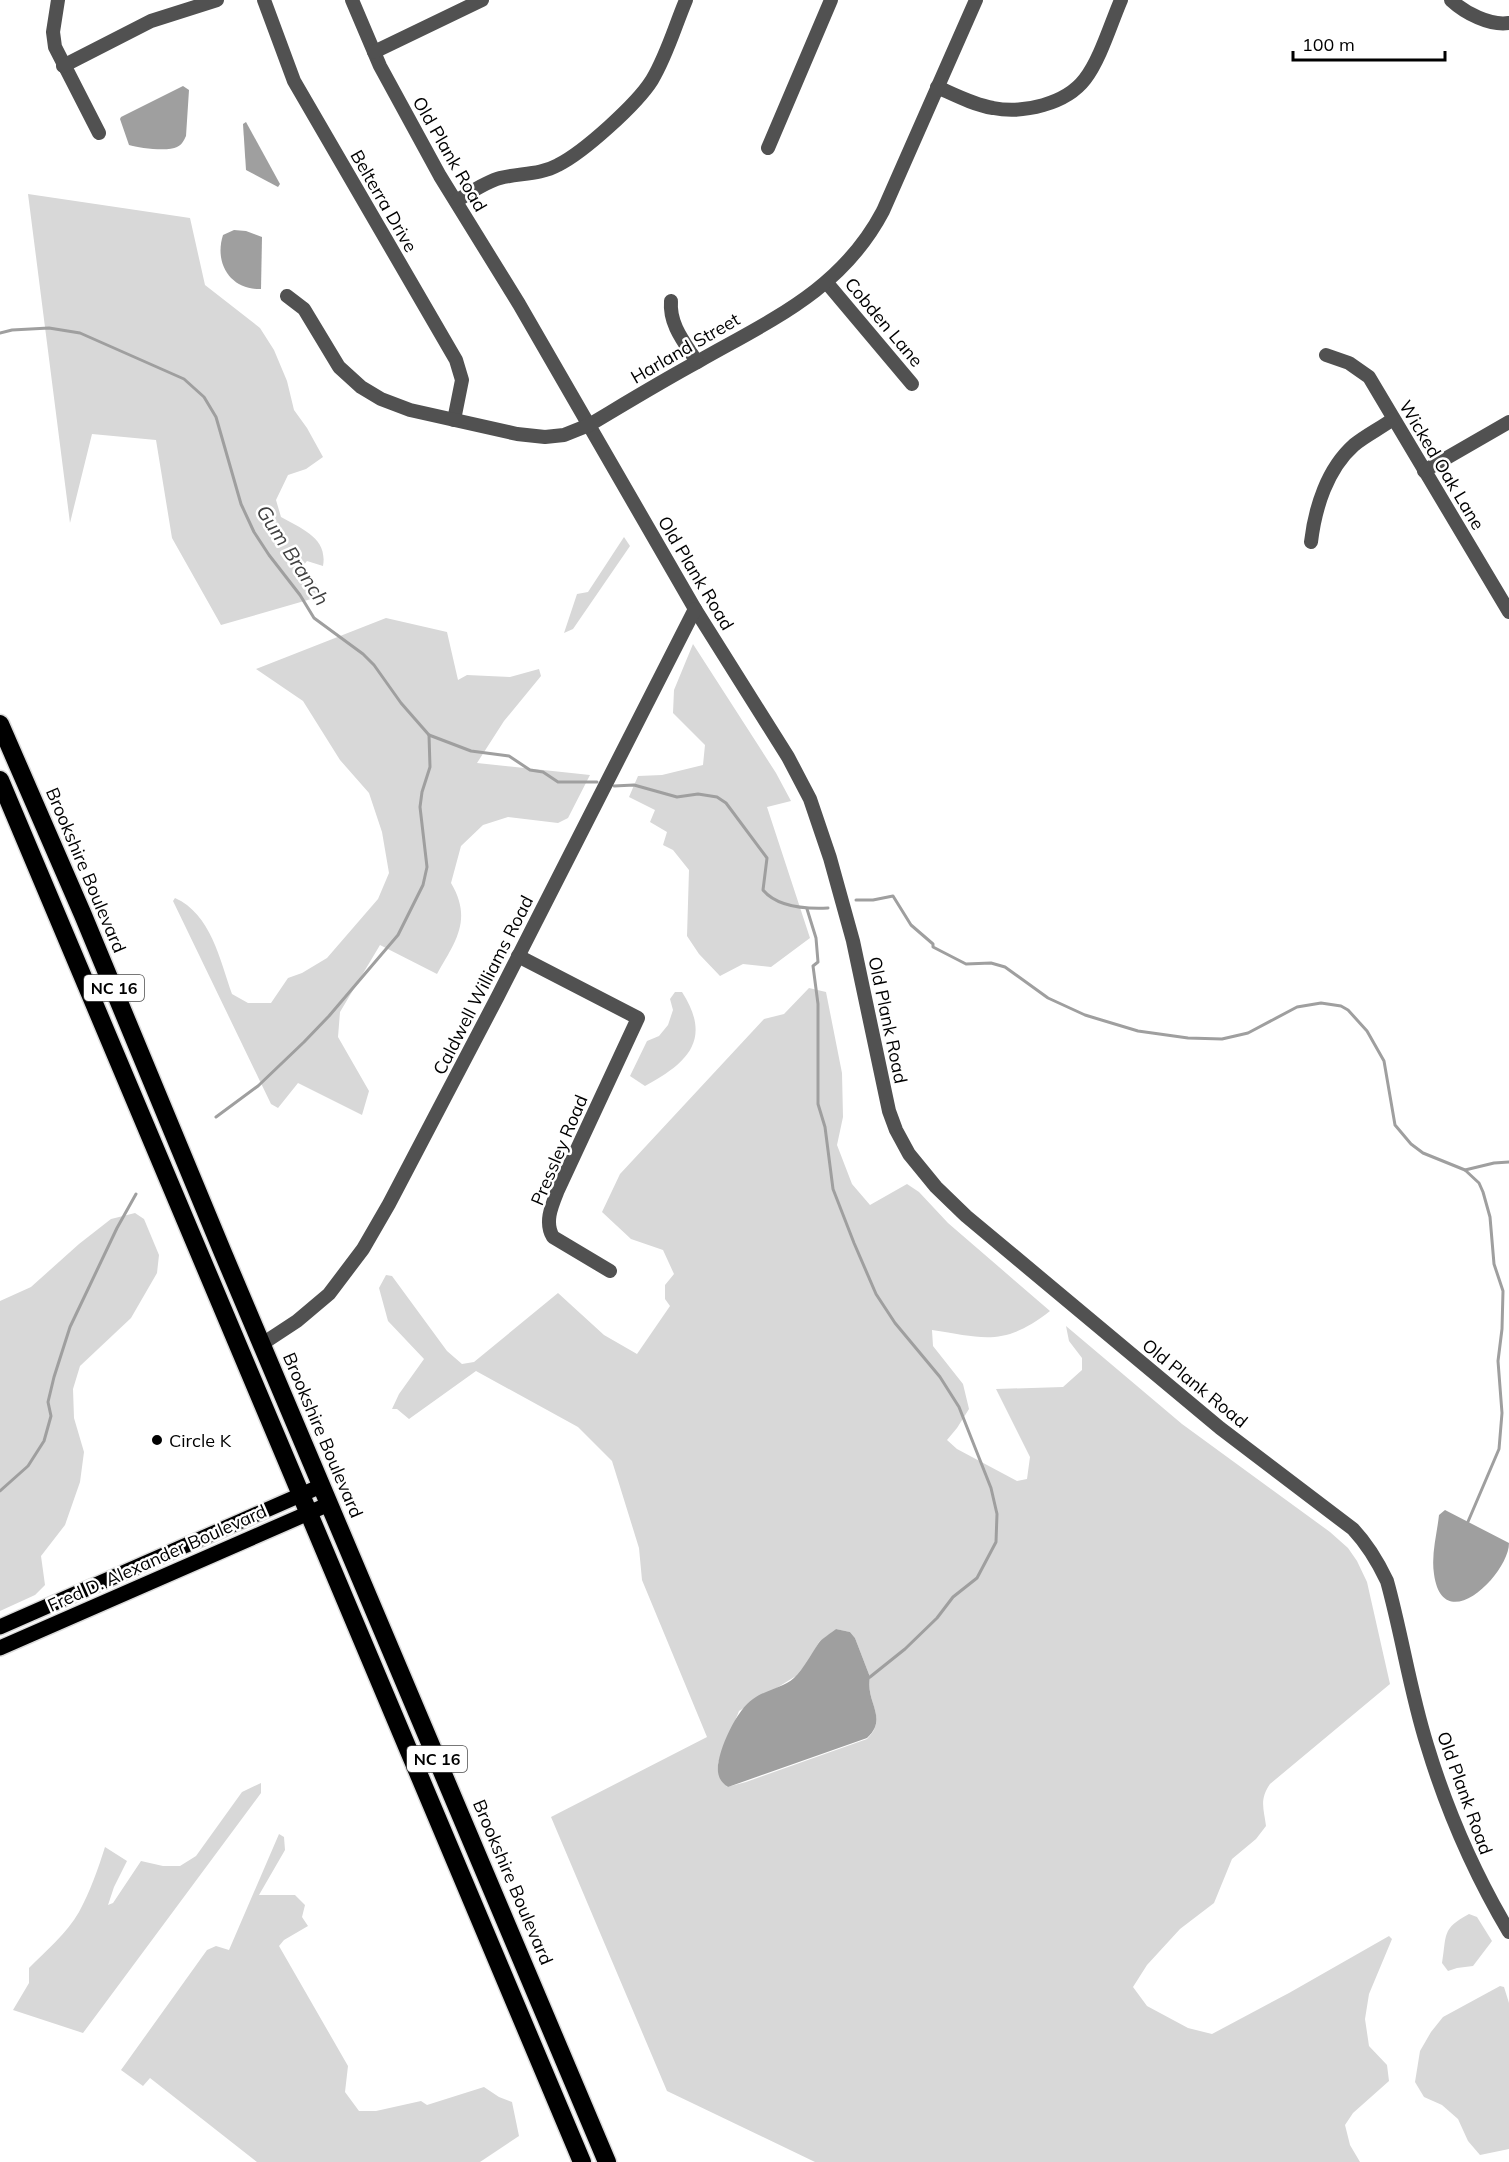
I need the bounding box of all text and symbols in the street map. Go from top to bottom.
scale bar [1293,24,1444,62]
text: 100 m [1302,33,1355,56]
street label: Old Plank Road [408,92,492,216]
street label: Belterra Drive [345,146,423,256]
street label: Cobden Lane [840,273,928,371]
street label: Harland Street [626,308,744,388]
street label: Wicked Oak Lane [1394,396,1490,534]
water label: Gum Branch [251,500,335,610]
street label: Old Plank Road [653,512,739,634]
street label: Brookshire Boulevard [41,784,131,956]
street label: Caldwell Williams Road [428,892,538,1078]
street label: Old Plank Road [863,954,913,1086]
road number: NC 16 [84,975,144,1001]
street label: Pressley Road [525,1091,593,1209]
street label: Old Plank Road [1138,1333,1252,1433]
street label: Brookshire Boulevard [278,1349,368,1521]
place label: Circle K [169,1429,232,1452]
marker: Circle K [150,1433,164,1447]
street label: Fred D. Alexander Boulevard [44,1499,270,1617]
street label: Old Plank Road [1432,1728,1498,1858]
road number: NC 16 [407,1746,467,1772]
street label: Brookshire Boulevard [468,1796,558,1968]

